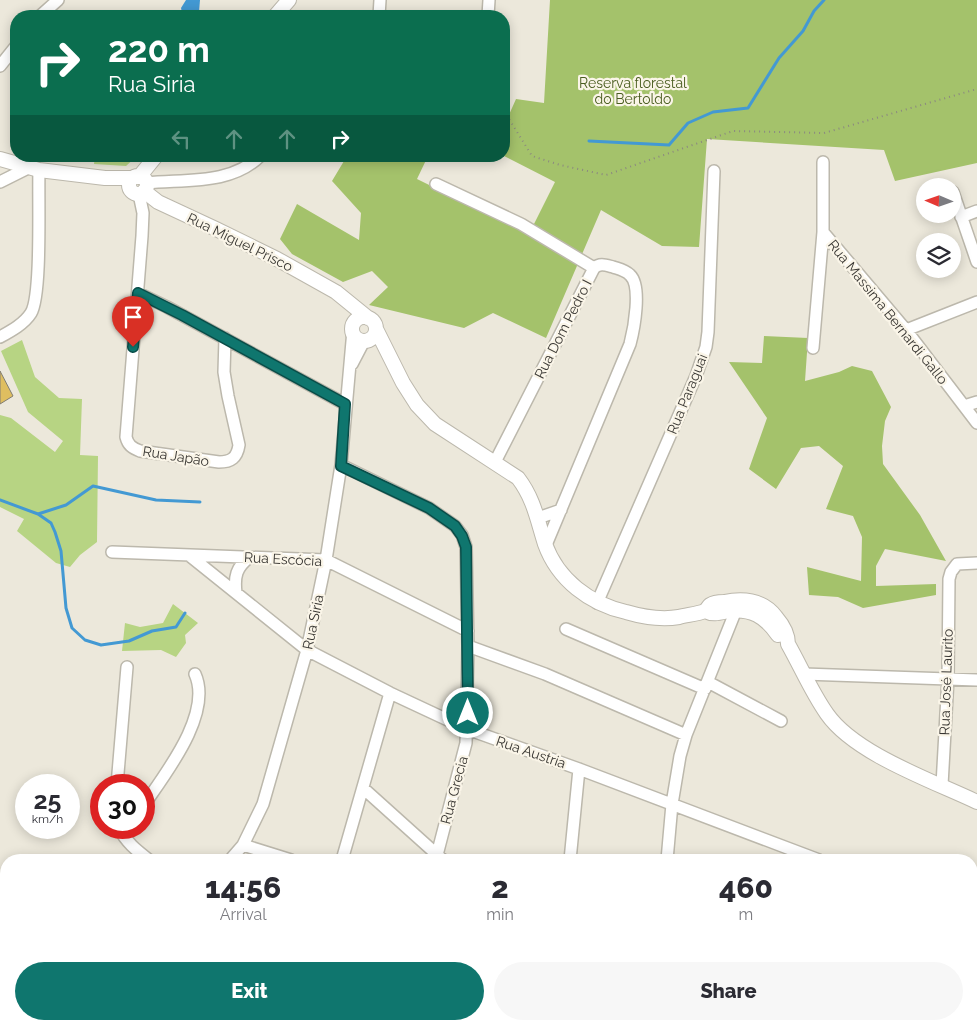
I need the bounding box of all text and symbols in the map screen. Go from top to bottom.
text: 220 m [108,29,210,70]
icon: right [25,30,90,95]
text: Rua Siria [108,71,196,97]
park label: Reserva florestal do Bertoldo [579,75,687,107]
icon: left [167,125,195,153]
icon: ahead [220,125,248,153]
icon: ahead [273,125,301,153]
icon: right [326,125,354,153]
north arrow [916,178,961,222]
map controls [916,178,961,278]
street label: Rua Miguel Prisco [185,210,295,274]
button: layers [916,233,961,278]
street label: Rua Massima Bernardi Gallo [825,237,951,387]
street label: Rua Dom Pedro I [531,277,595,381]
pin [112,296,154,347]
icon: arrive [119,303,147,331]
street label: Rua Paraguai [664,352,710,436]
street label: Rua Japão [142,443,210,469]
street label: Rua Escócia [244,549,322,569]
street label: Rua Siria [299,593,327,651]
street label: Rua José Laurito [936,628,956,736]
position arrow [441,686,493,738]
street label: Rua Austria [494,733,568,771]
street label: Rua Grecia [437,754,471,826]
speed limit sign: 30 [90,774,155,839]
text: 25 [34,785,61,815]
text: km/h [32,812,63,826]
text: 14:56 [205,870,281,905]
text: 2 [491,870,509,905]
text: 460 [719,870,773,905]
text: Arrival [220,905,267,924]
text: min [486,905,514,924]
text: m [739,905,753,924]
button: Exit [15,962,484,1020]
button: Share [494,962,963,1020]

